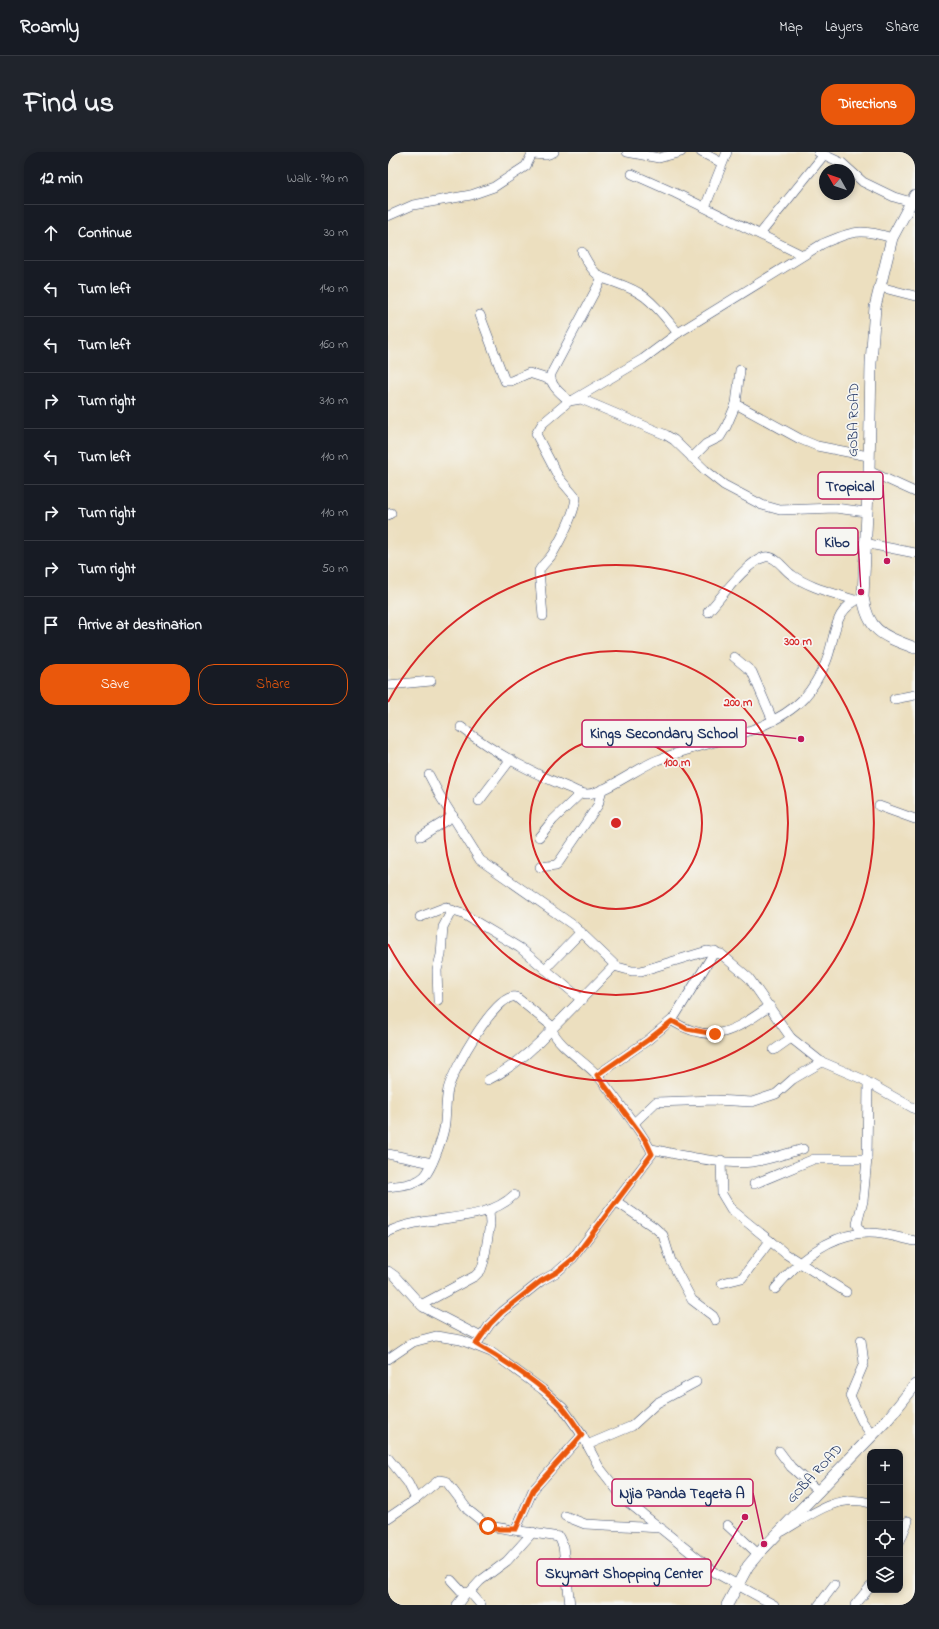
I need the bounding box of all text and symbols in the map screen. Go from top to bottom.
text: Roamly [20,14,79,41]
text: Map [779,17,803,38]
text: Layers [825,17,863,38]
text: Share [885,17,919,38]
text: Find us [24,84,114,125]
button: Directions [821,84,915,125]
north arrow [819,164,855,200]
text: 12 min [40,166,83,191]
text: Walk · 910 m [287,169,348,188]
icon: ahead [40,222,62,244]
text: Continue [78,222,132,244]
text: 30 m [324,223,348,242]
icon: left [40,278,62,300]
text: Turn left [78,278,131,300]
text: 140 m [320,279,348,298]
icon: left [40,334,62,356]
text: Turn left [78,334,131,356]
text: 160 m [319,335,348,354]
street label: GOBA ROAD [843,383,865,457]
icon: right [40,390,62,412]
text: Turn right [78,390,136,412]
text: 310 m [320,391,348,410]
icon: left [40,446,62,468]
text: Turn left [78,446,131,468]
text: 110 m [321,447,348,466]
callout: Tropical [818,472,883,499]
text: Tropical [825,476,875,498]
icon: right [40,502,62,524]
text: Turn right [78,502,136,524]
text: 110 m [321,503,348,522]
callout: Kibo [816,528,858,555]
text: Kibo [824,532,850,554]
icon: right [40,558,62,580]
text: Turn right [78,558,136,580]
text: 50 m [322,559,348,578]
icon: arrive [40,614,62,636]
text: Arrive at destination [78,614,202,636]
text: 300 m [783,633,813,651]
button: Save [40,664,190,705]
button: Share [198,664,348,705]
text: 200 m [723,694,753,712]
callout: Kings Secondary School [582,720,746,747]
text: Kings Secondary School [590,723,739,747]
text: 100 m [664,754,691,772]
centre of rings [609,816,623,830]
route end [706,1025,724,1043]
street label: GOBA ROAD [782,1440,848,1508]
map controls [867,1449,903,1593]
button: + [867,1449,903,1485]
callout: Njia Panda Tegeta A [612,1479,753,1506]
text: Njia Panda Tegeta A [619,1483,745,1507]
button: − [867,1485,903,1521]
route start [479,1517,497,1535]
button: locate [867,1521,903,1557]
button: layers [867,1557,903,1593]
callout: Skymart Shopping Center [537,1559,711,1586]
text: Skymart Shopping Center [545,1563,703,1587]

